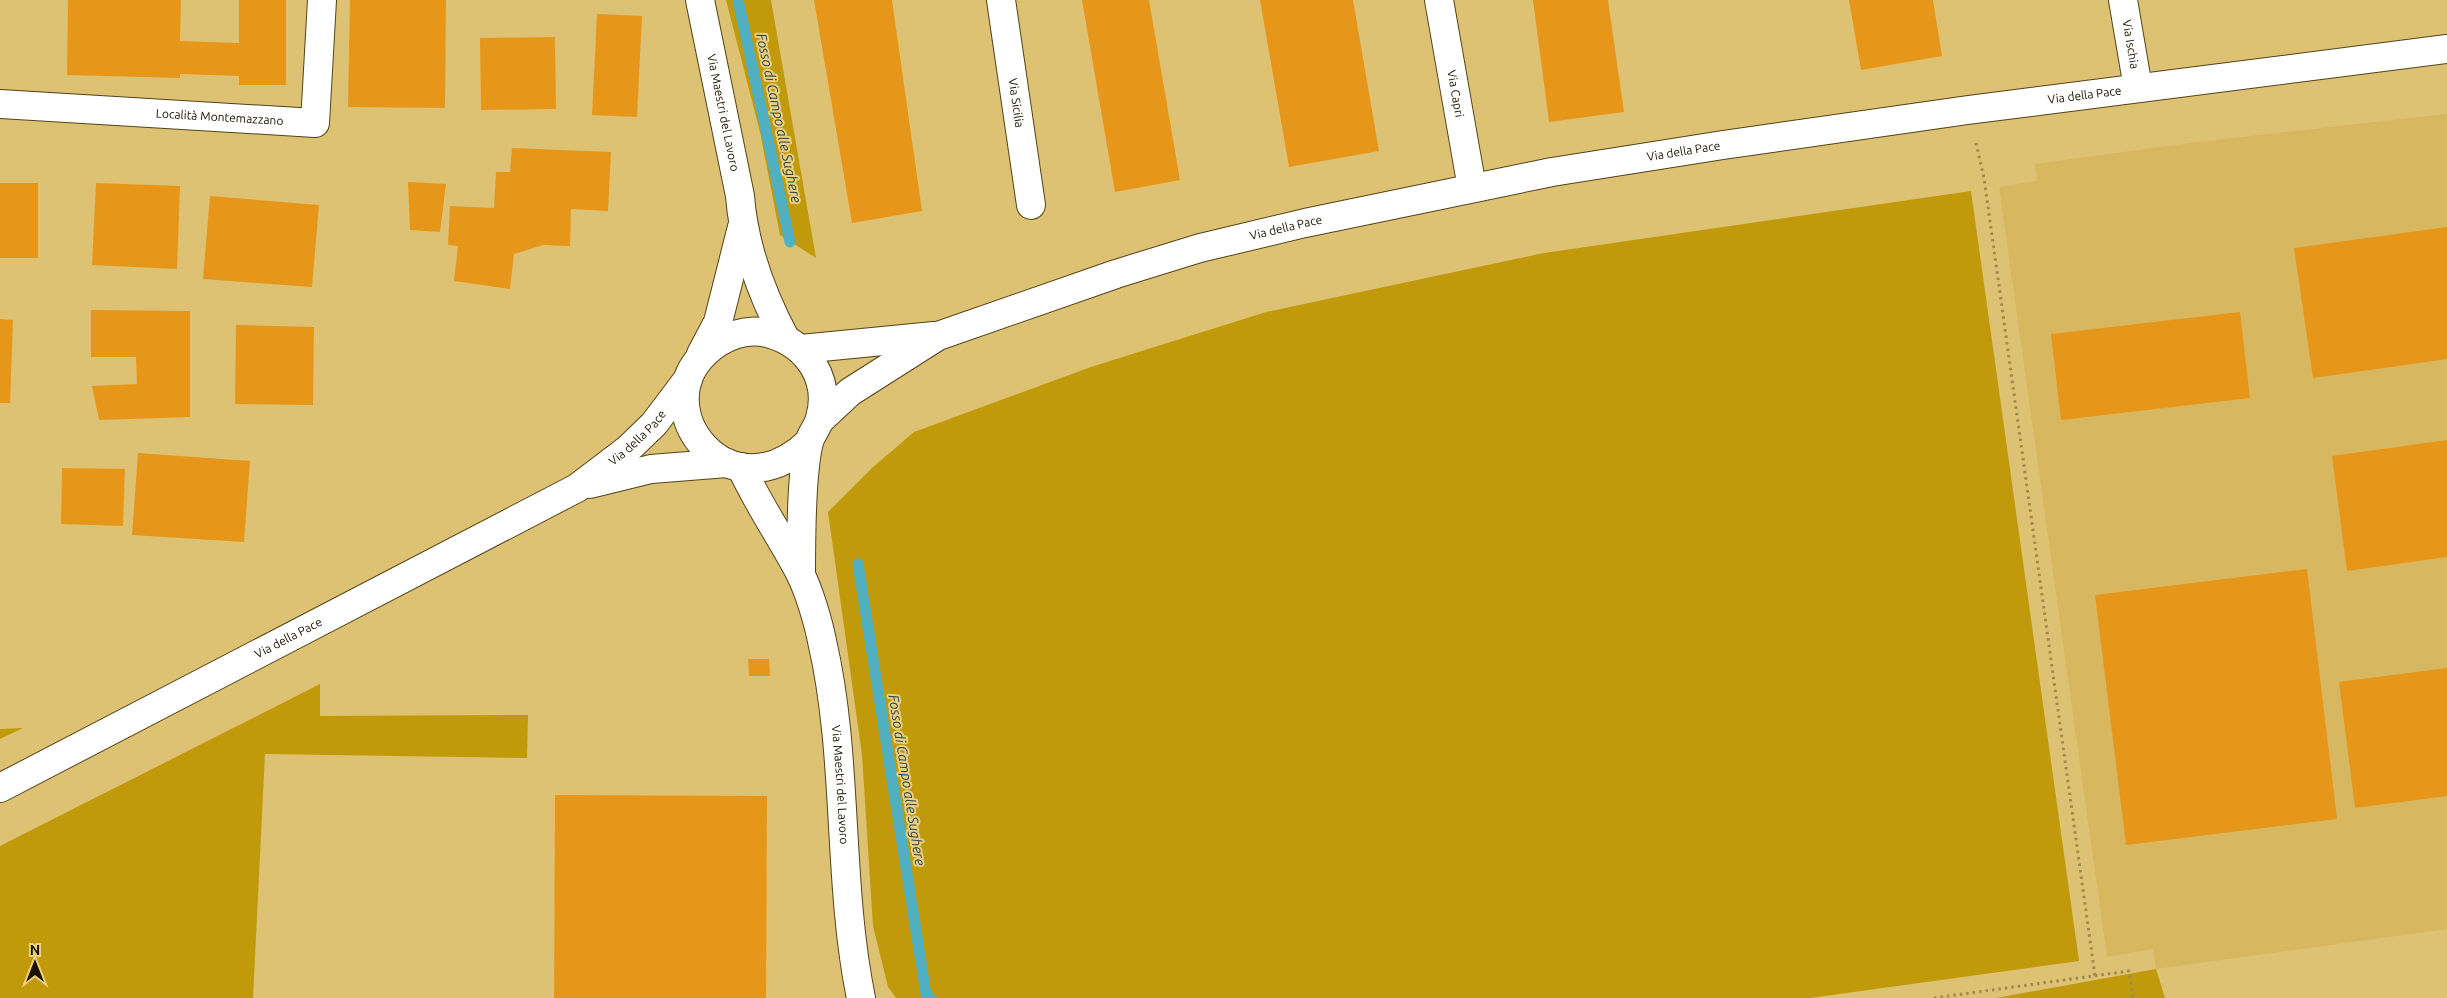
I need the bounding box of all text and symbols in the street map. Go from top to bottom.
street label: Via Ischia [2120,19,2142,70]
water label: Fosso di Campo alle Sughere [753,32,805,204]
street label: Via Maestri del Lavoro [705,53,742,172]
street label: Via Capri [1445,69,1466,118]
street label: Via Sicilia [1007,77,1027,128]
street label: Via della Pace [2047,84,2122,106]
street label: Località Montemazzano [155,106,284,127]
street label: Via della Pace [1646,139,1721,163]
street label: Via della Pace [1248,213,1323,242]
street label: Via della Pace [606,407,668,468]
street label: Via della Pace [252,615,324,661]
water label: Fosso di Campo alle Sughere [886,693,928,867]
street label: Via Maestri del Lavoro [830,724,851,845]
north arrow [10,938,60,988]
text: N [30,942,40,958]

